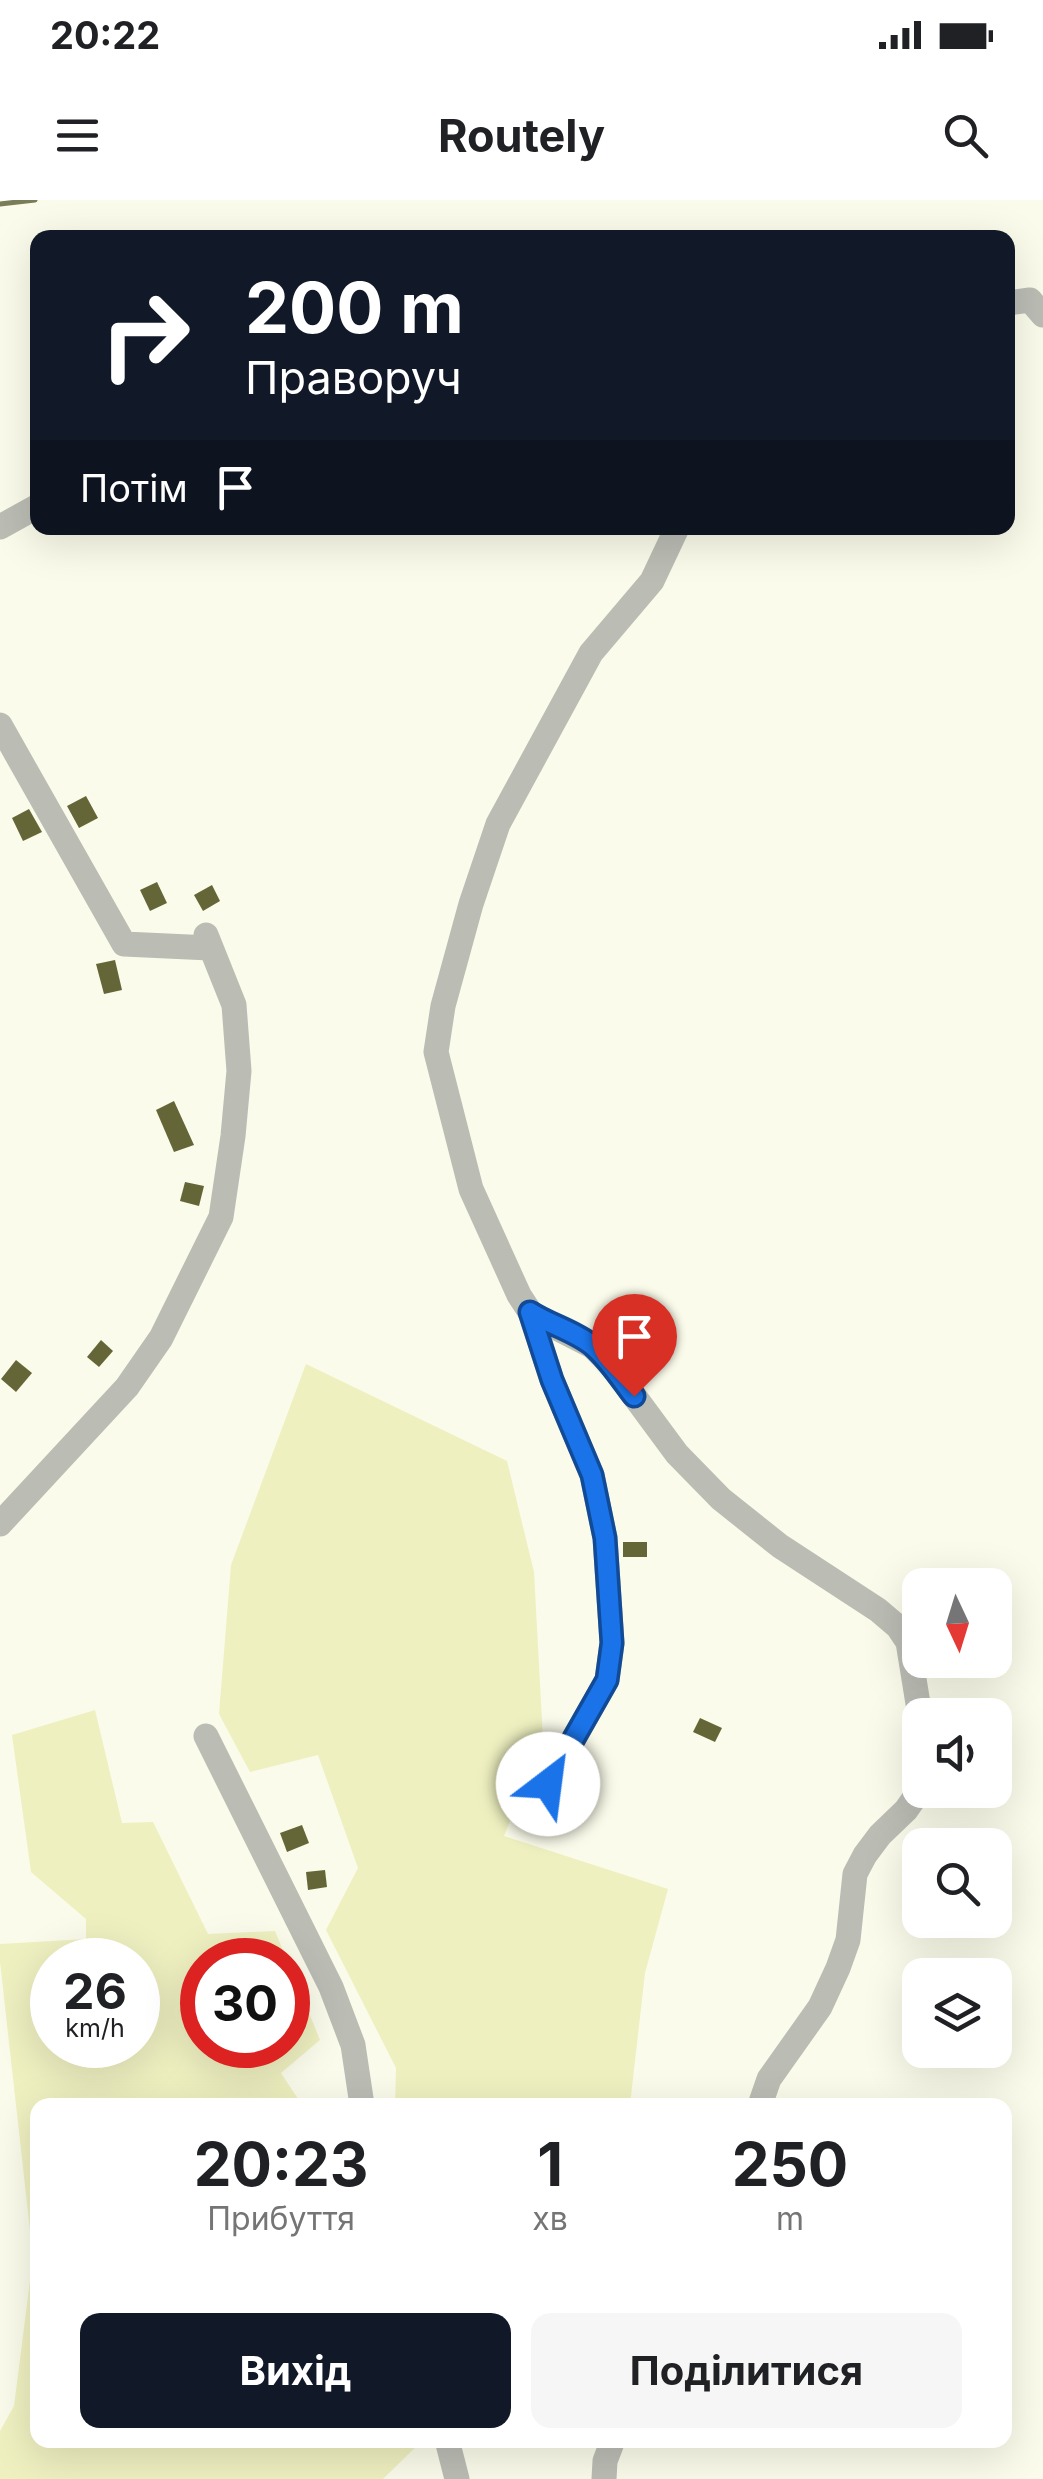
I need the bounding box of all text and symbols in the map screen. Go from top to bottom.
text: 20:22 [50,12,160,58]
icon: menu [50,108,105,163]
text: Routely [438,108,605,163]
icon: search [938,108,993,163]
text: 200 m [245,265,464,350]
icon: right [80,270,210,400]
text: Праворуч [245,350,462,405]
icon: arrive [208,460,263,515]
text: Потім [80,465,188,511]
pin [592,1294,677,1397]
icon: arrive [607,1309,662,1364]
north arrow [902,1568,1012,1678]
map controls [902,1568,1012,2068]
button: sound [902,1698,1012,1808]
position arrow [496,1732,600,1836]
button: search [902,1828,1012,1938]
speed limit sign: 30 [180,1938,310,2068]
button: layers [902,1958,1012,2068]
text: 26 [63,1961,127,2021]
text: km/h [65,2013,125,2043]
text: 20:23 [194,2128,369,2200]
text: 1 [537,2128,563,2200]
text: 250 [732,2128,848,2200]
text: Прибуття [207,2199,355,2238]
text: хв [532,2199,568,2238]
text: m [776,2199,804,2238]
button: Вихід [80,2313,511,2428]
button: Поділитися [531,2313,962,2428]

